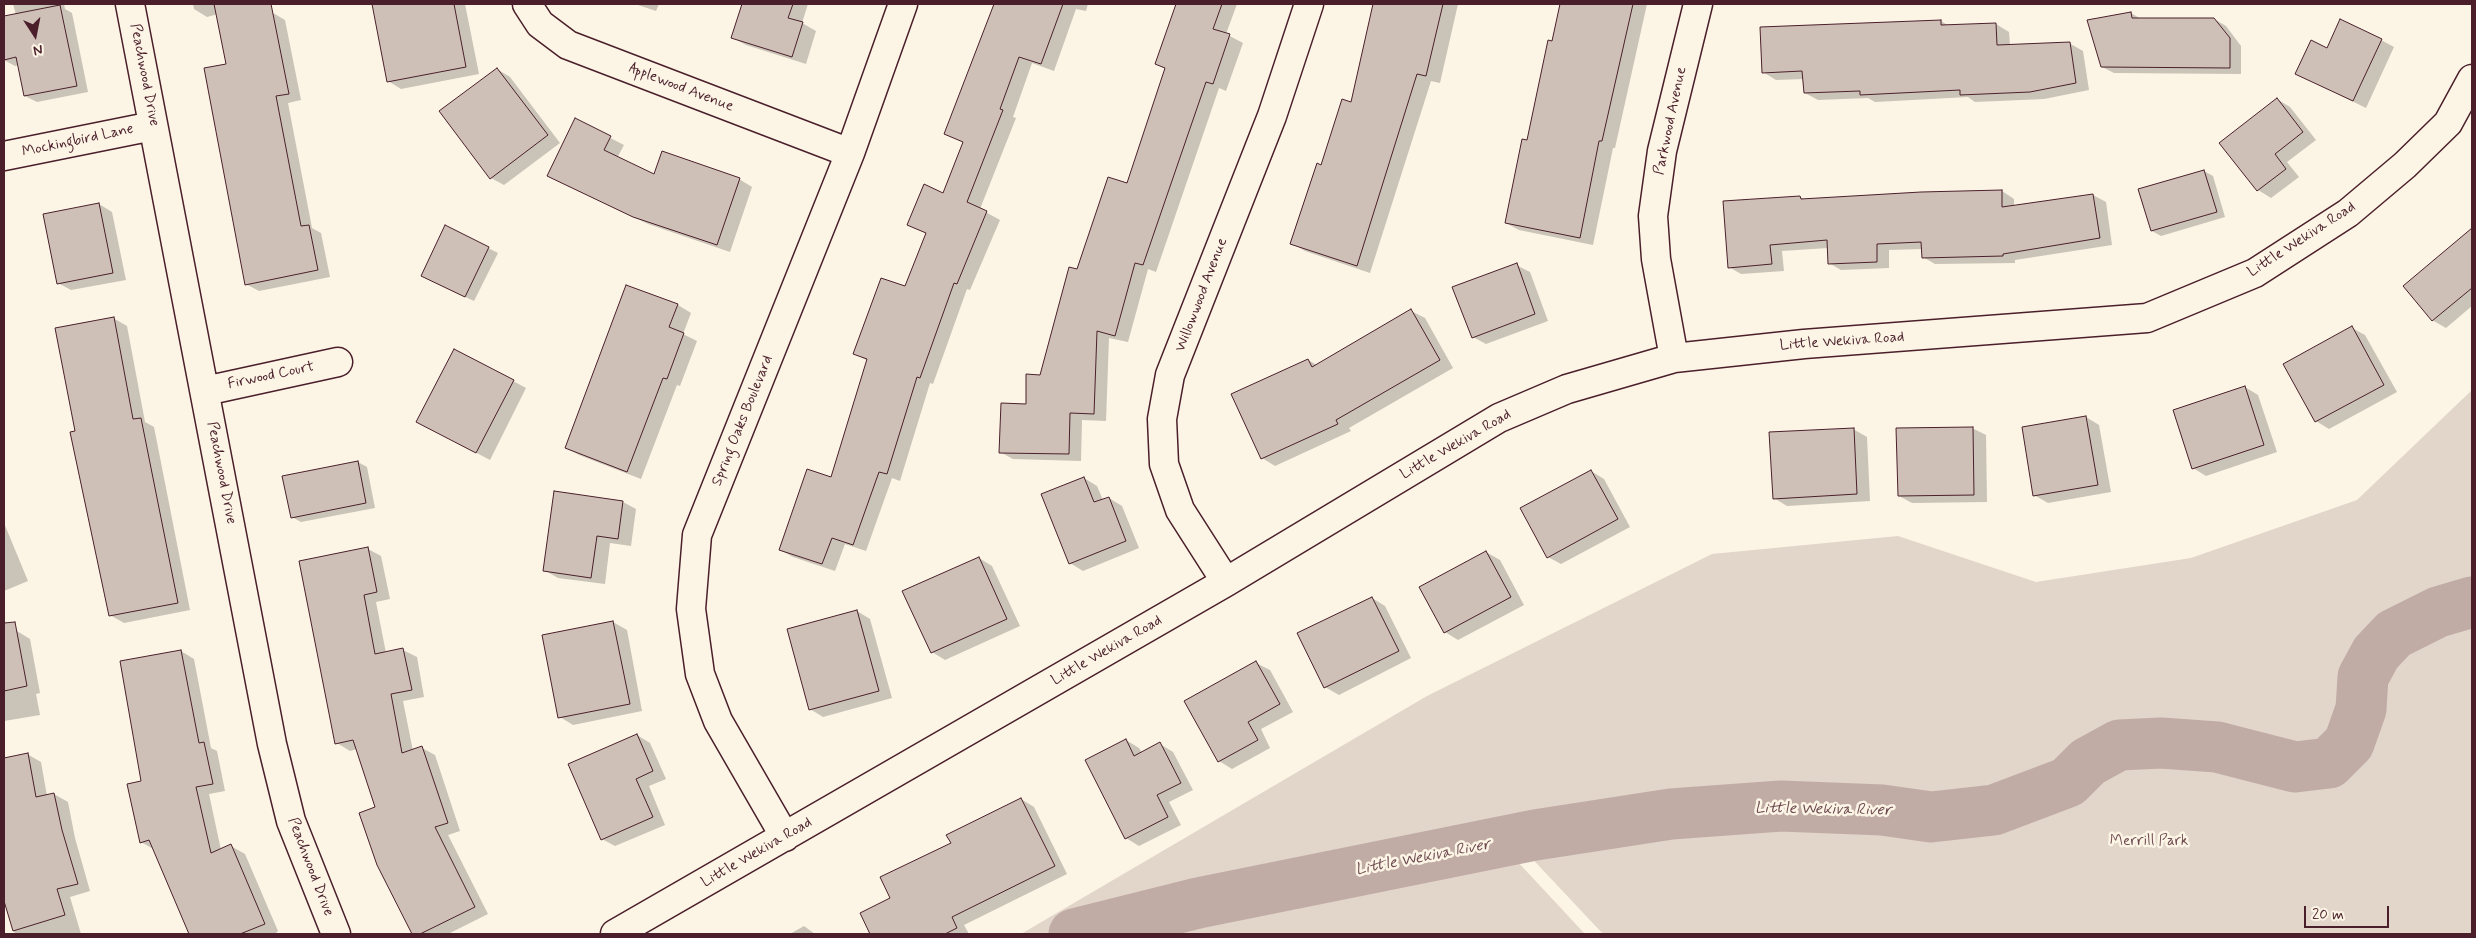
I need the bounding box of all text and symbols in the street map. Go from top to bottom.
north arrow [10,10,60,60]
street label: Peachwood Drive [125,22,163,128]
text: N [32,40,44,59]
street label: Applewood Avenue [626,60,736,116]
street label: Parkwood Avenue [1651,65,1691,177]
street label: Mockingbird Lane [21,120,135,162]
street label: Little Wekiva Road [2245,198,2359,282]
street label: Willowwood Avenue [1172,235,1232,355]
street label: Little Wekiva Road [1779,329,1905,355]
street label: Spring Oaks Boulevard [709,353,777,489]
street label: Firwood Court [226,358,316,394]
street label: Little Wekiva Road [1397,406,1515,484]
street label: Peachwood Drive [202,420,240,526]
street label: Little Wekiva Road [1048,612,1166,690]
water label: Little Wekiva River [1755,799,1891,821]
street label: Little Wekiva Road [698,814,816,892]
street label: Peachwood Drive [283,815,337,919]
park label: Merrill Park [2110,833,2188,851]
water label: Little Wekiva River [1354,836,1492,880]
scale bar [2306,896,2391,928]
text: 20 m [2312,905,2344,925]

